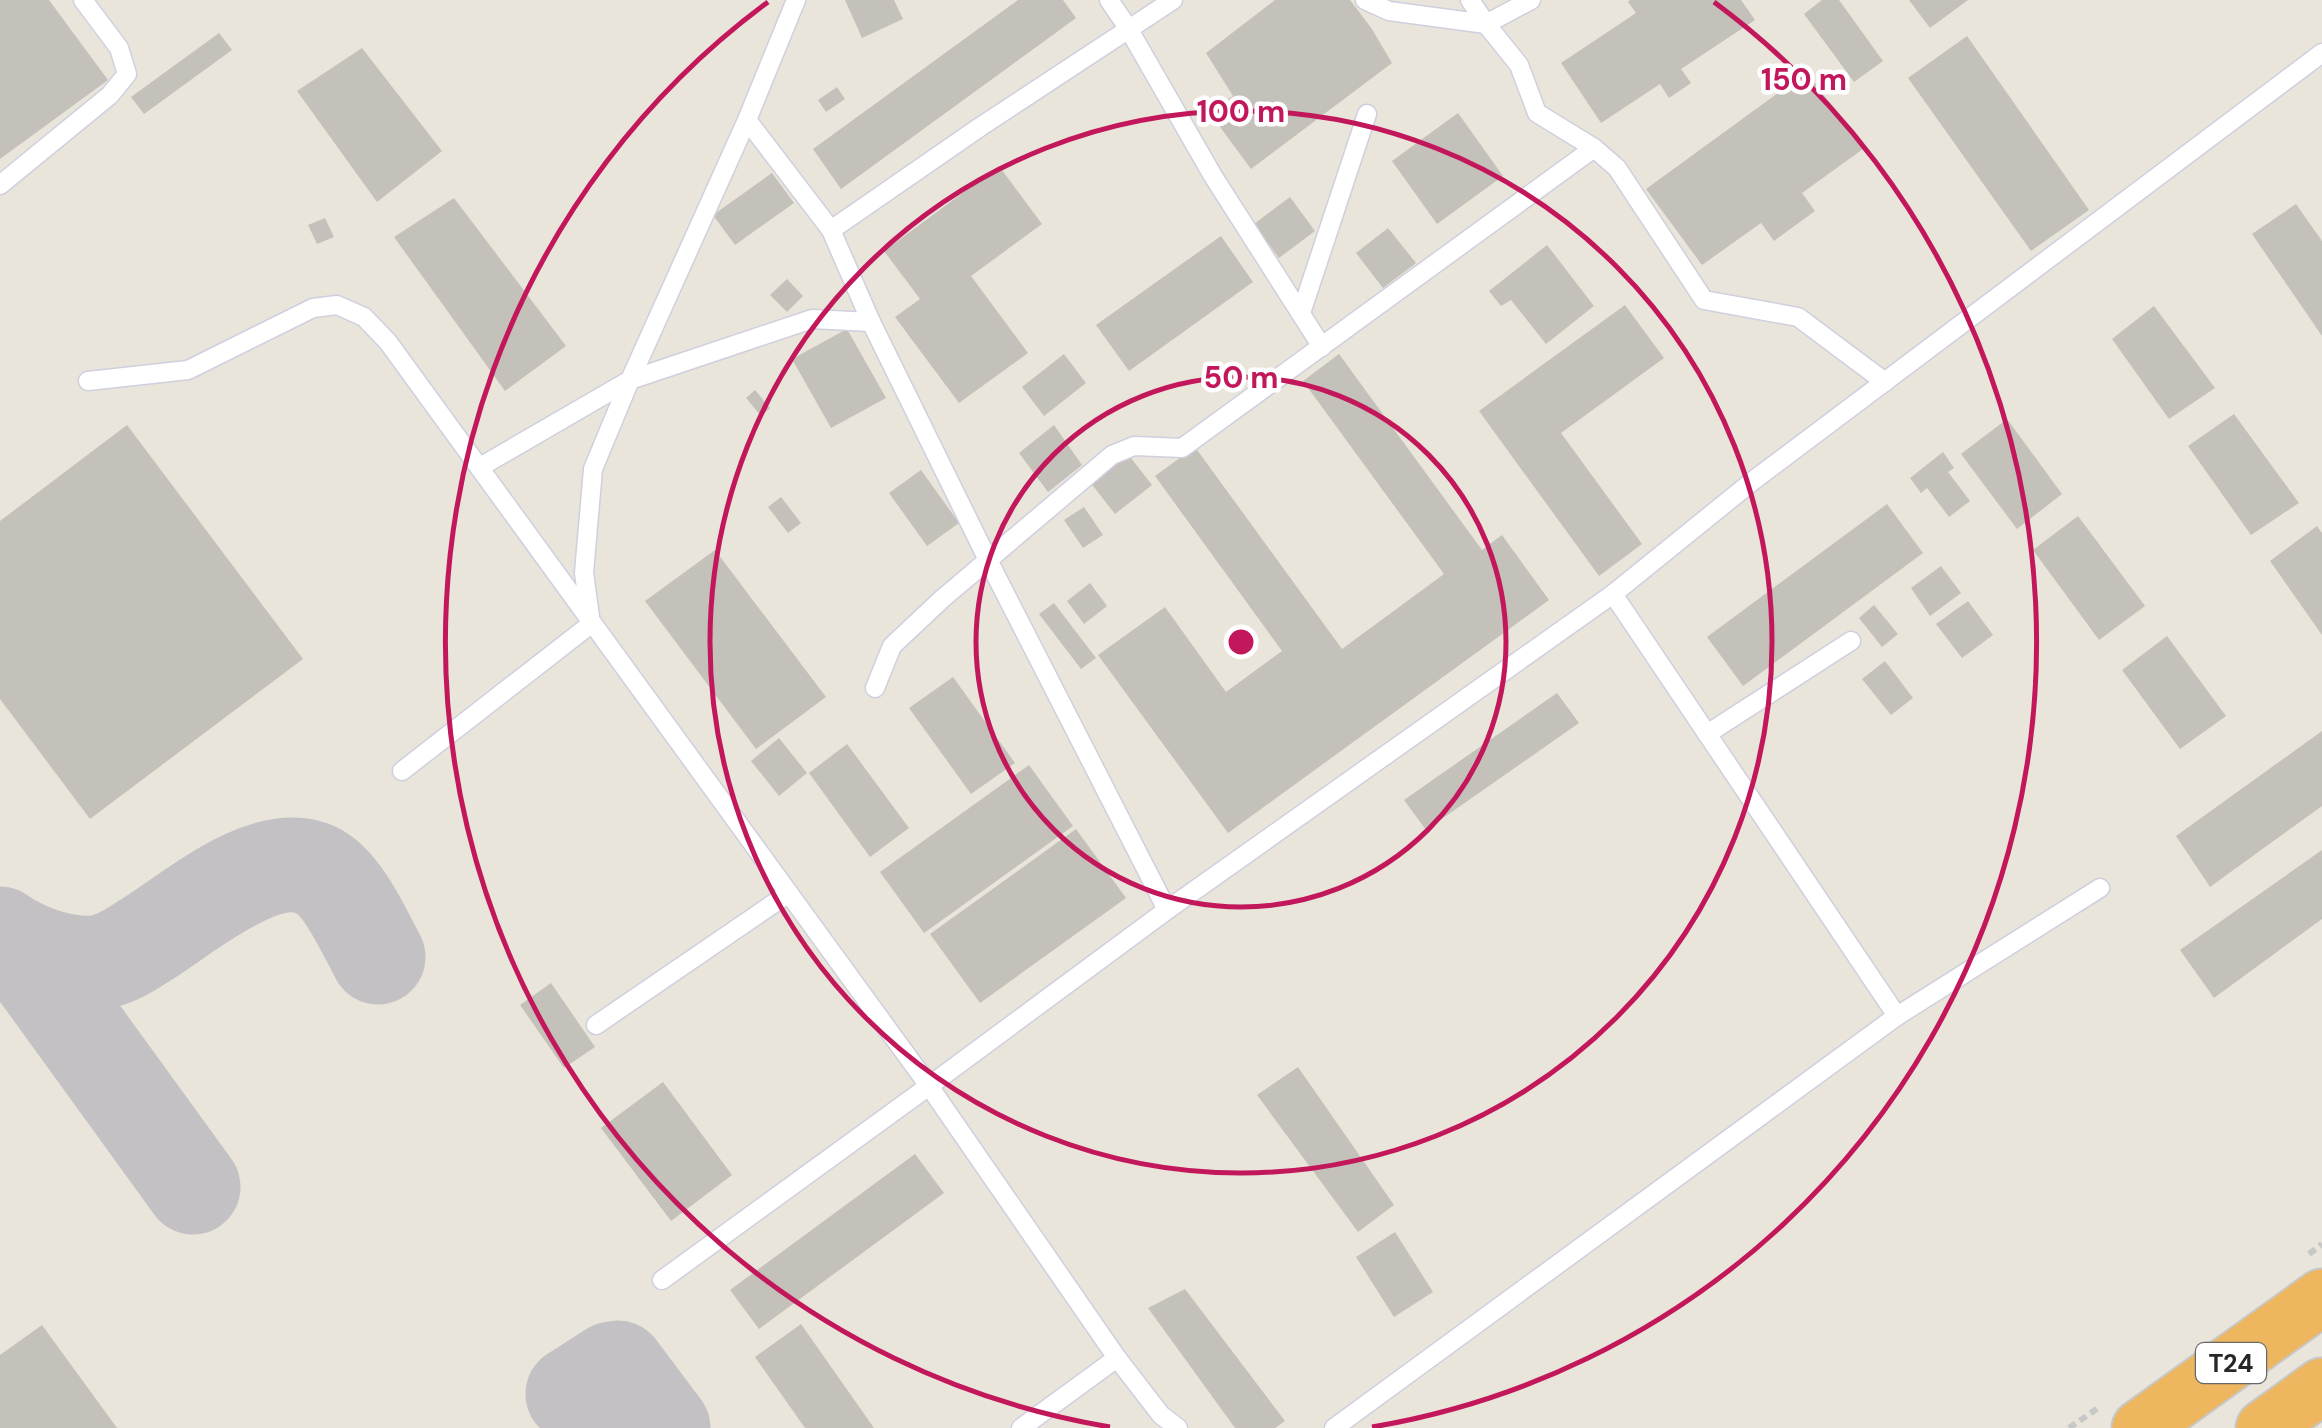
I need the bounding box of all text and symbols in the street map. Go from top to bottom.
text: 150 m [1761,60,1847,99]
text: 100 m [1197,92,1285,131]
text: 50 m [1203,358,1279,397]
centre of rings [1223,624,1259,660]
road number: T24 [2196,1343,2266,1383]

